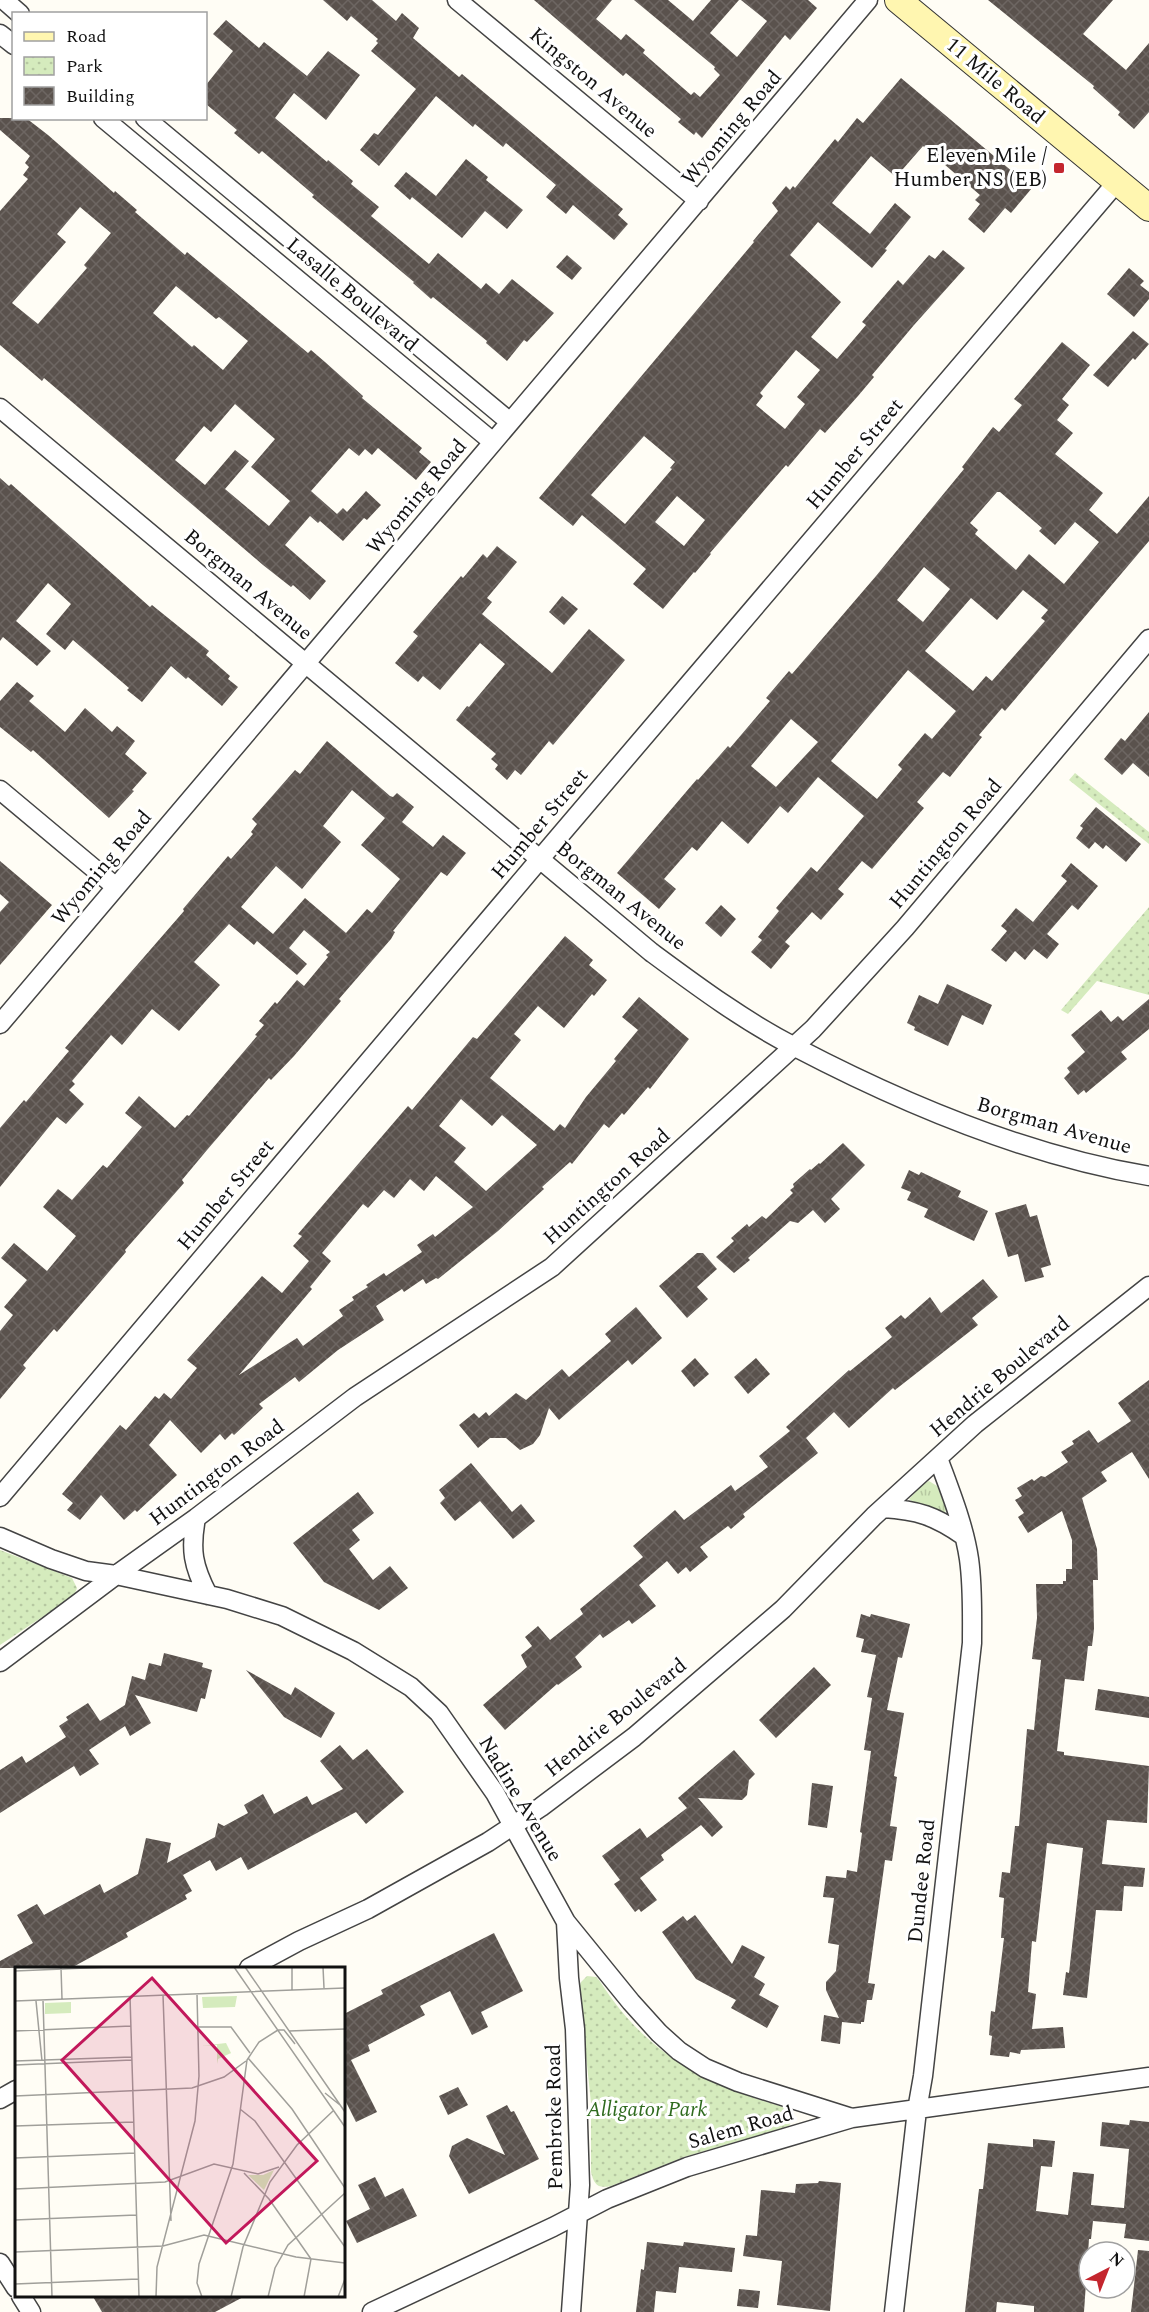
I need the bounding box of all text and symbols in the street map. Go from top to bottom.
legend [12,12,207,120]
street label: Kingston Avenue [522,20,664,146]
text: Road [66,23,107,50]
street label: 11 Mile Road [938,30,1052,132]
text: Park [66,53,103,80]
street label: Wyoming Road [674,63,790,193]
text: Building [66,83,135,110]
place label: Eleven Mile / Humber NS (EB) [894,140,1048,196]
marker: Eleven Mile / Humber NS (EB) [1052,161,1066,175]
street label: Lasalle Boulevard [279,230,425,360]
street label: Humber Street [799,391,911,517]
street label: Wyoming Road [359,432,475,562]
street label: Borgman Avenue [176,521,320,649]
street label: Humber Street [484,761,596,887]
street label: Huntington Road [882,772,1010,916]
street label: Wyoming Road [44,803,160,933]
street label: Borgman Avenue [549,833,693,959]
street label: Borgman Avenue [973,1089,1135,1163]
street label: Huntington Road [536,1121,678,1253]
street label: Humber Street [170,1132,282,1258]
street label: Hendrie Boulevard [923,1308,1077,1446]
street label: Huntington Road [143,1411,291,1535]
street label: Hendrie Boulevard [538,1650,694,1786]
street label: Nadine Avenue [470,1730,570,1868]
street label: Dundee Road [900,1817,944,1945]
inset map [15,1967,345,2297]
street label: Pembroke Road [538,2043,572,2191]
park label: Alligator Park [586,2094,708,2126]
street label: Salem Road [684,2098,798,2158]
north arrow [1077,2240,1137,2300]
text: N [1103,2246,1129,2273]

